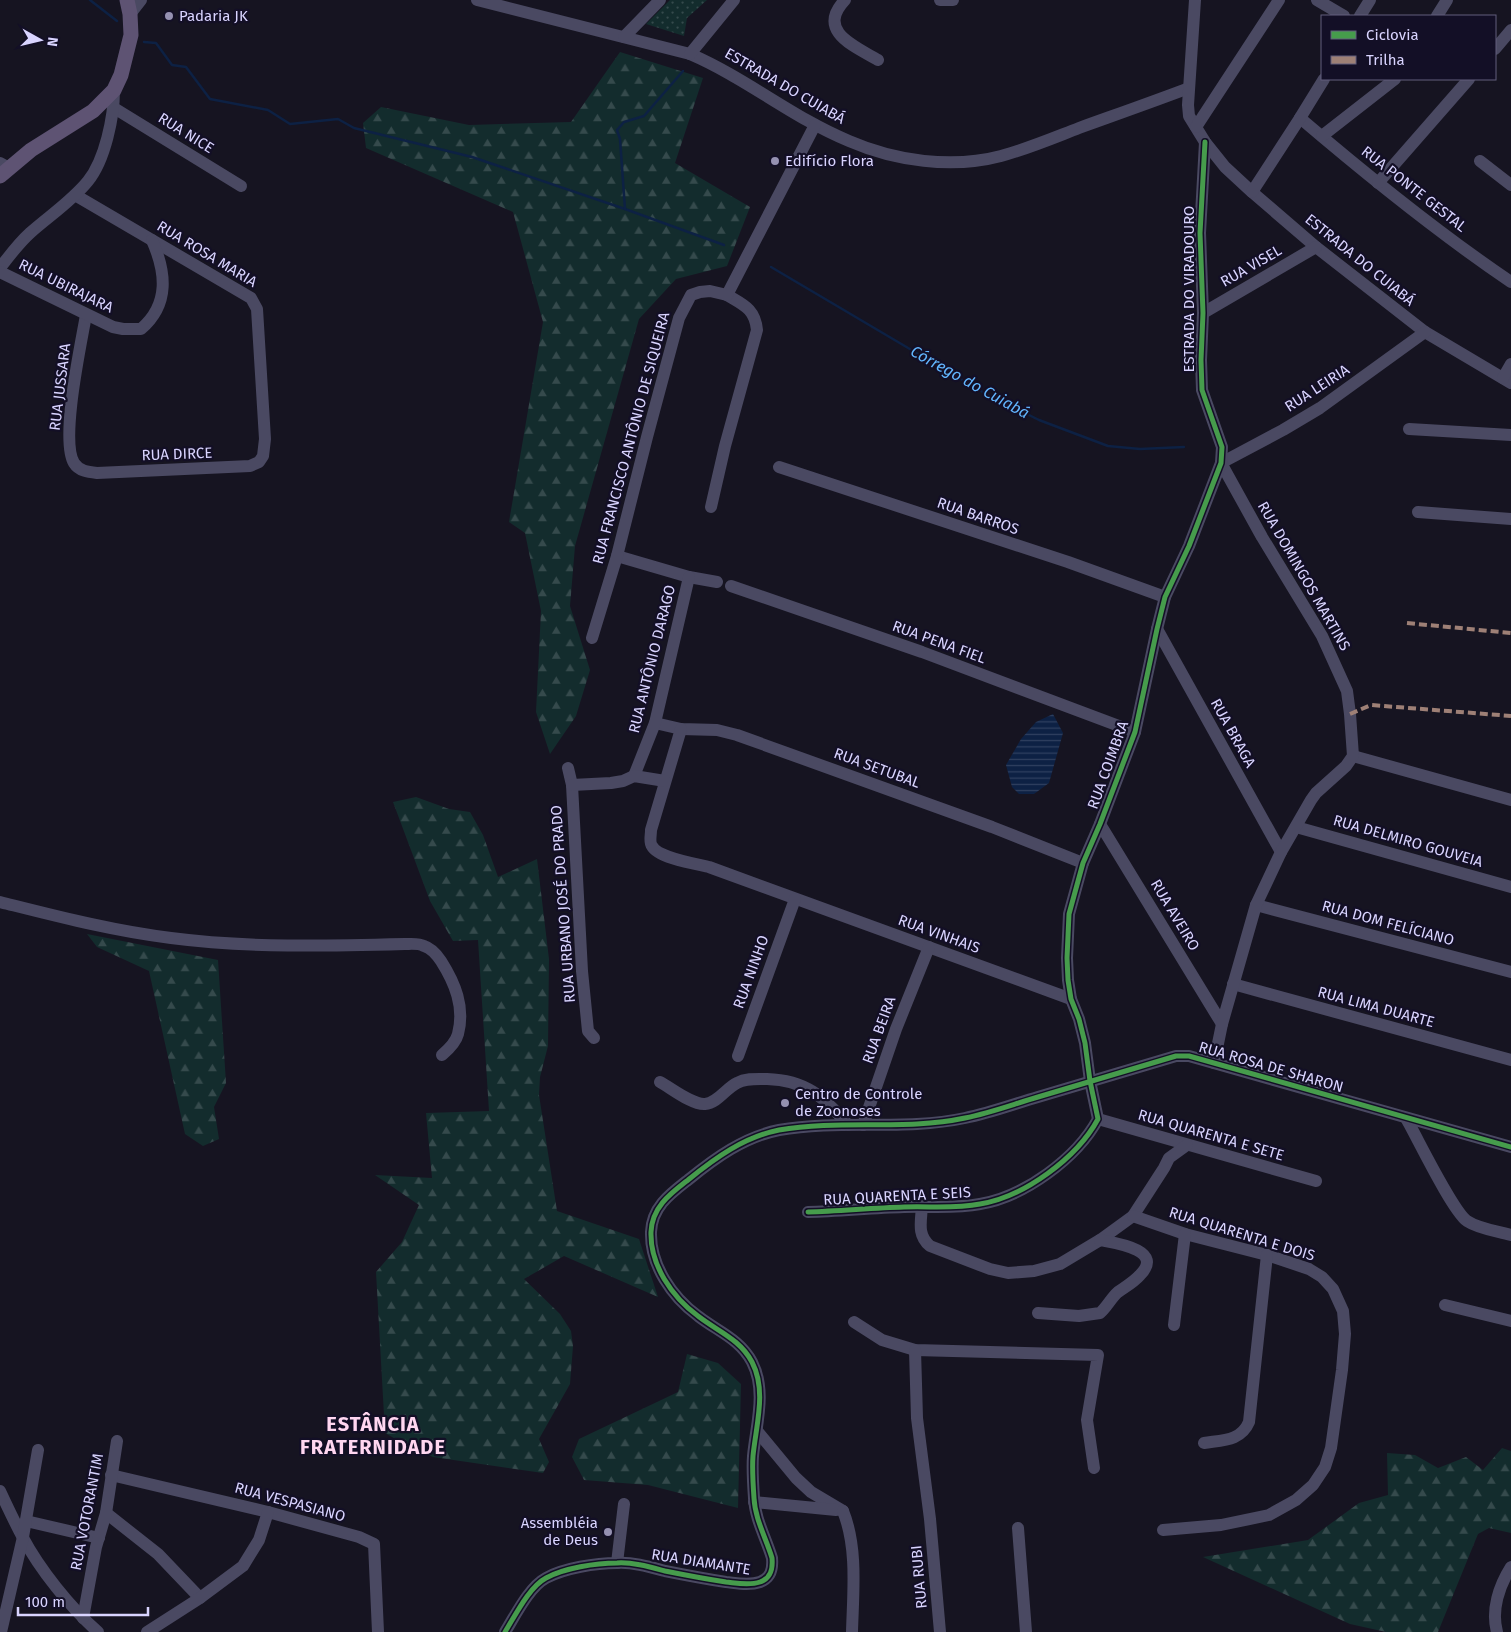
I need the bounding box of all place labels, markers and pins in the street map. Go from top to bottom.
place label: Padaria JK [179,7,248,25]
marker: Padaria JK [163,10,175,22]
place label: Edifício Flora [785,152,874,170]
marker: Edifício Flora [769,155,781,167]
place label: Centro de Controle de Zoonoses [795,1085,922,1120]
marker: Centro de Controle de Zoonoses [779,1097,791,1109]
place label: Assembléia de Deus [521,1514,598,1549]
marker: Assembléia de Deus [602,1526,614,1538]

